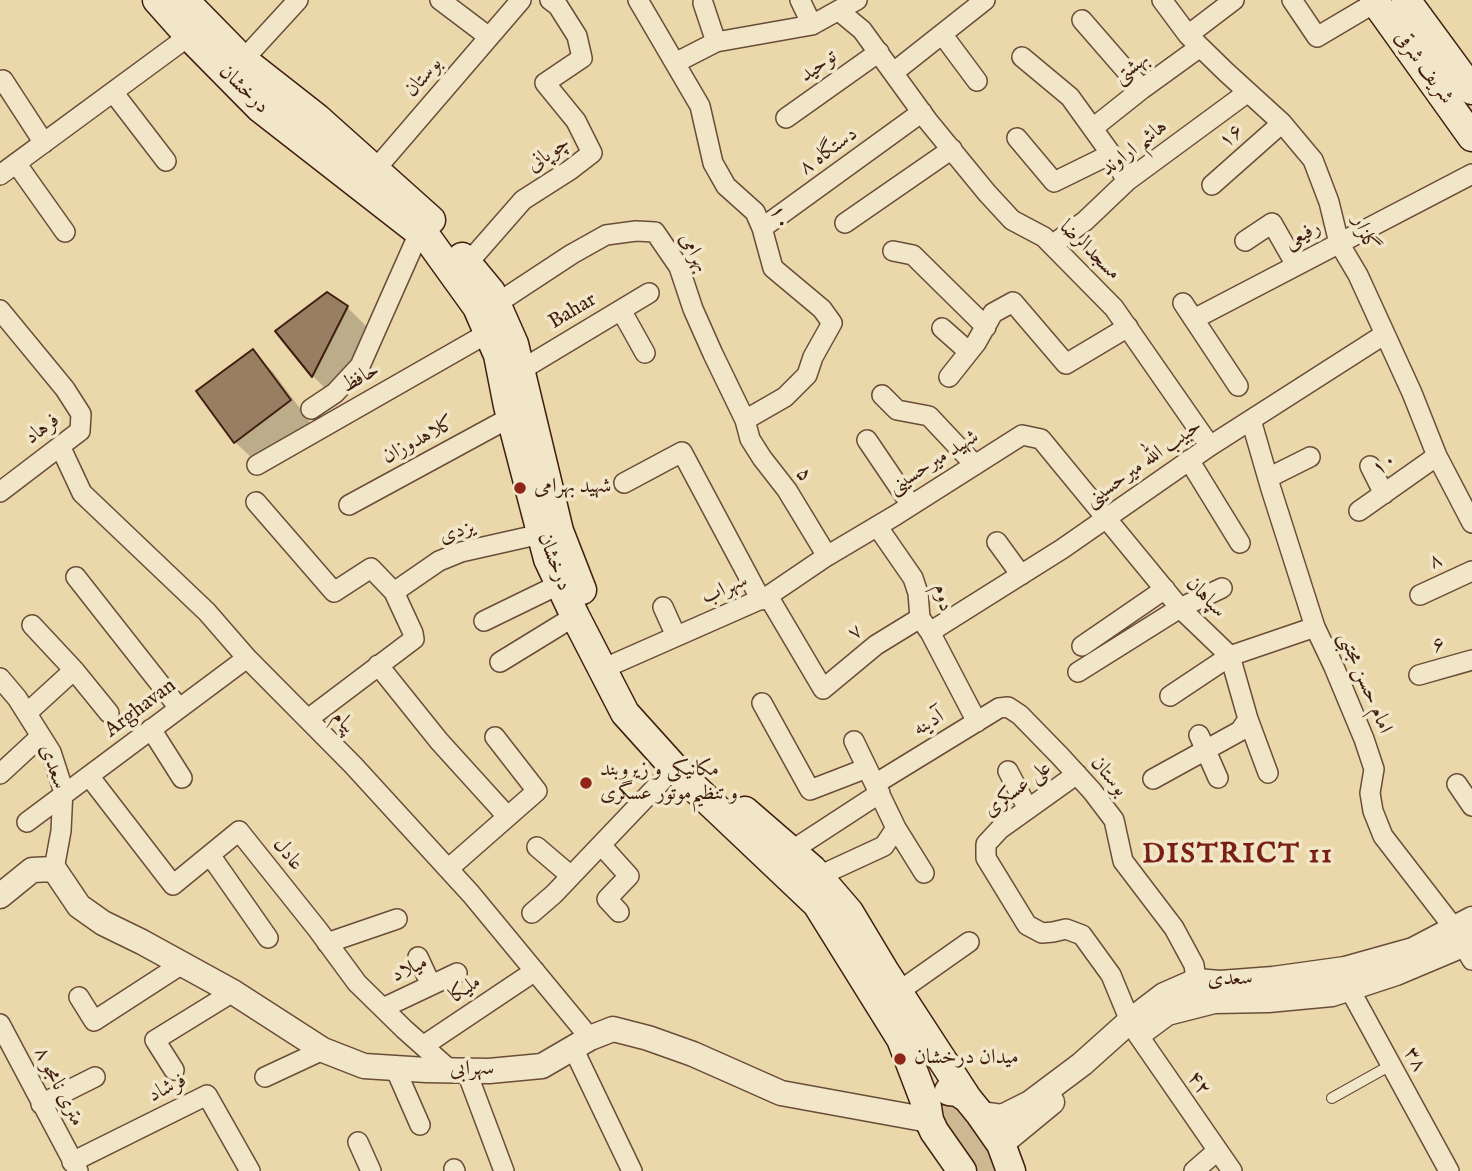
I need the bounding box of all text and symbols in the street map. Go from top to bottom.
street label: شریف شرقی [1388,26,1458,110]
street label: توحید [795,45,843,89]
street label: بهشتی [1109,47,1155,91]
street label: بوستان [400,53,448,103]
street label: درخشان [213,60,273,120]
street label: هاشم اراوند [1097,115,1173,183]
street label: ۱۶ [1214,119,1250,155]
street label: ۸ دستگاه [795,122,863,182]
street label: چوپانی [523,131,575,179]
street label: ۱۰ [762,202,796,234]
street label: گلزار [1345,212,1383,256]
street label: مسجدالرضا [1053,216,1125,286]
street label: رفیعی [1280,216,1326,256]
street label: بهرامی [672,229,714,277]
street label: Bahar [545,288,601,336]
street label: حافظ [338,358,384,400]
street label: فرهاد [21,409,65,451]
street label: کلاهدوزان [378,411,460,471]
street label: حبیب الله میرحسینی [1080,414,1208,514]
street label: شهید میرحسینی [884,425,984,501]
street label: ۱۰ [1368,448,1402,482]
street label: ۵ [789,463,817,487]
place label: شهید بهرامی [534,475,611,501]
marker: شهید بهرامی [512,480,528,496]
street label: یزدی [436,516,478,550]
street label: درخشان [530,529,576,595]
street label: ۸ [1425,548,1447,576]
street label: سهراب [698,569,752,611]
street label: سپاهان [1179,572,1231,624]
street label: دوم [926,582,958,614]
street label: ۷ [843,619,869,647]
street label: امام حسن مجتبی [1331,628,1397,738]
street label: ۶ [1430,632,1448,660]
street label: Arghavan [100,674,182,744]
street label: آدینه [909,705,949,743]
street label: پیام [326,706,360,740]
street label: سعدی [33,741,71,793]
street label: بوستان [1084,752,1132,802]
street label: علی عسکری [979,756,1057,824]
place label: مکانیکی و زیروبند و تنظیم‌موتور عسگری [600,758,738,808]
marker: مکانیکی و زیروبند و تنظیم‌موتور عسگری [578,775,594,791]
street label: عادل [266,833,308,877]
district label: DISTRICT 11 [1144,839,1332,873]
street label: میلاد [388,951,432,989]
street label: سعدی [1207,967,1253,993]
street label: ملیکا [445,970,487,1010]
street label: ۸ متری نامجو [27,1043,89,1131]
street label: ۳۸ [1397,1043,1431,1077]
place label: میدان درخشان [914,1046,1019,1072]
marker: میدان درخشان [892,1051,908,1067]
street label: سهرابی [450,1057,494,1083]
street label: ۴۲ [1181,1067,1215,1101]
street label: فرشاد [145,1069,191,1109]

